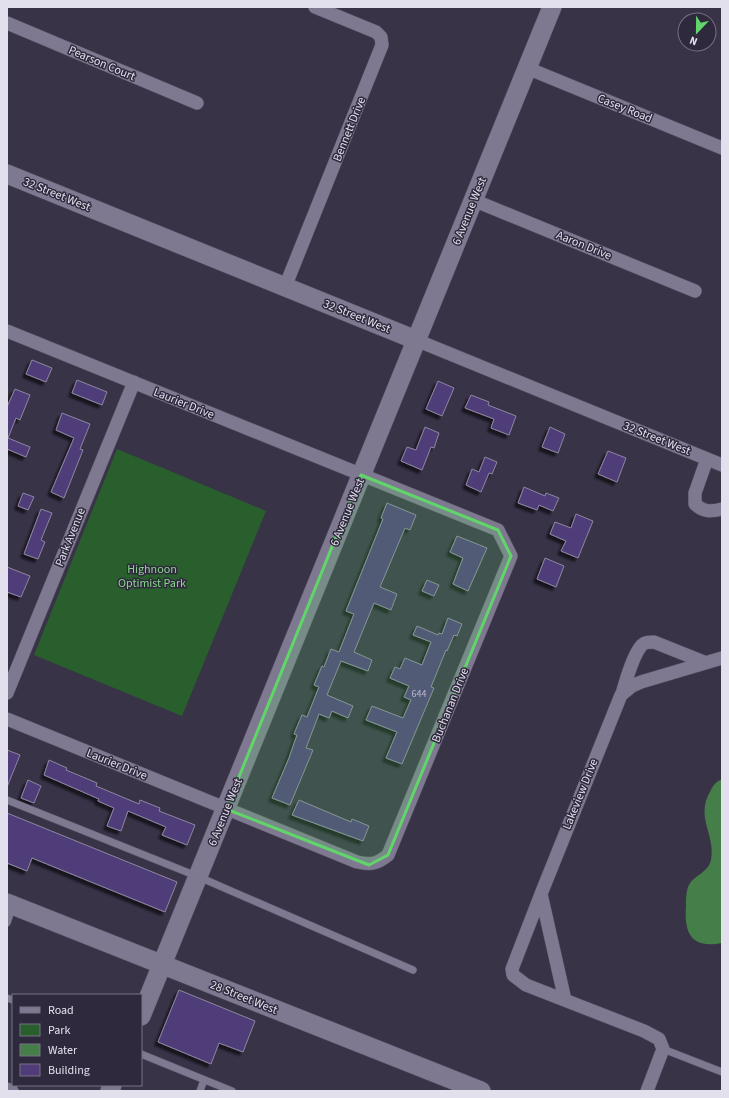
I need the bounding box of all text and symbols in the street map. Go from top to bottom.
north arrow [677,12,717,52]
text: N [687,32,700,49]
street label: Pearson Court [66,42,138,85]
street label: Casey Road [595,90,655,127]
street label: Bennett Drive [329,94,370,164]
street label: 32 Street West [21,173,93,216]
street label: 6 Avenue West [448,175,491,248]
street label: Aaron Drive [554,227,614,264]
street label: 32 Street West [321,295,393,338]
street label: Laurier Drive [151,384,217,423]
street label: 32 Street West [621,417,693,460]
street label: 6 Avenue West [326,476,369,549]
street label: Park Avenue [51,505,90,569]
park label: Highnoon Optimist Park [118,561,186,592]
street label: Buchanan Drive [428,665,473,745]
house number: 644 [412,687,426,701]
street label: Laurier Drive [84,745,150,784]
street label: Lakeview Drive [558,756,602,832]
street label: 6 Avenue West [204,776,247,849]
street label: 28 Street West [208,976,280,1019]
legend [12,994,142,1086]
text: Road [48,1002,74,1019]
text: Park [48,1022,70,1039]
text: Water [48,1042,78,1059]
text: Building [48,1062,90,1079]

